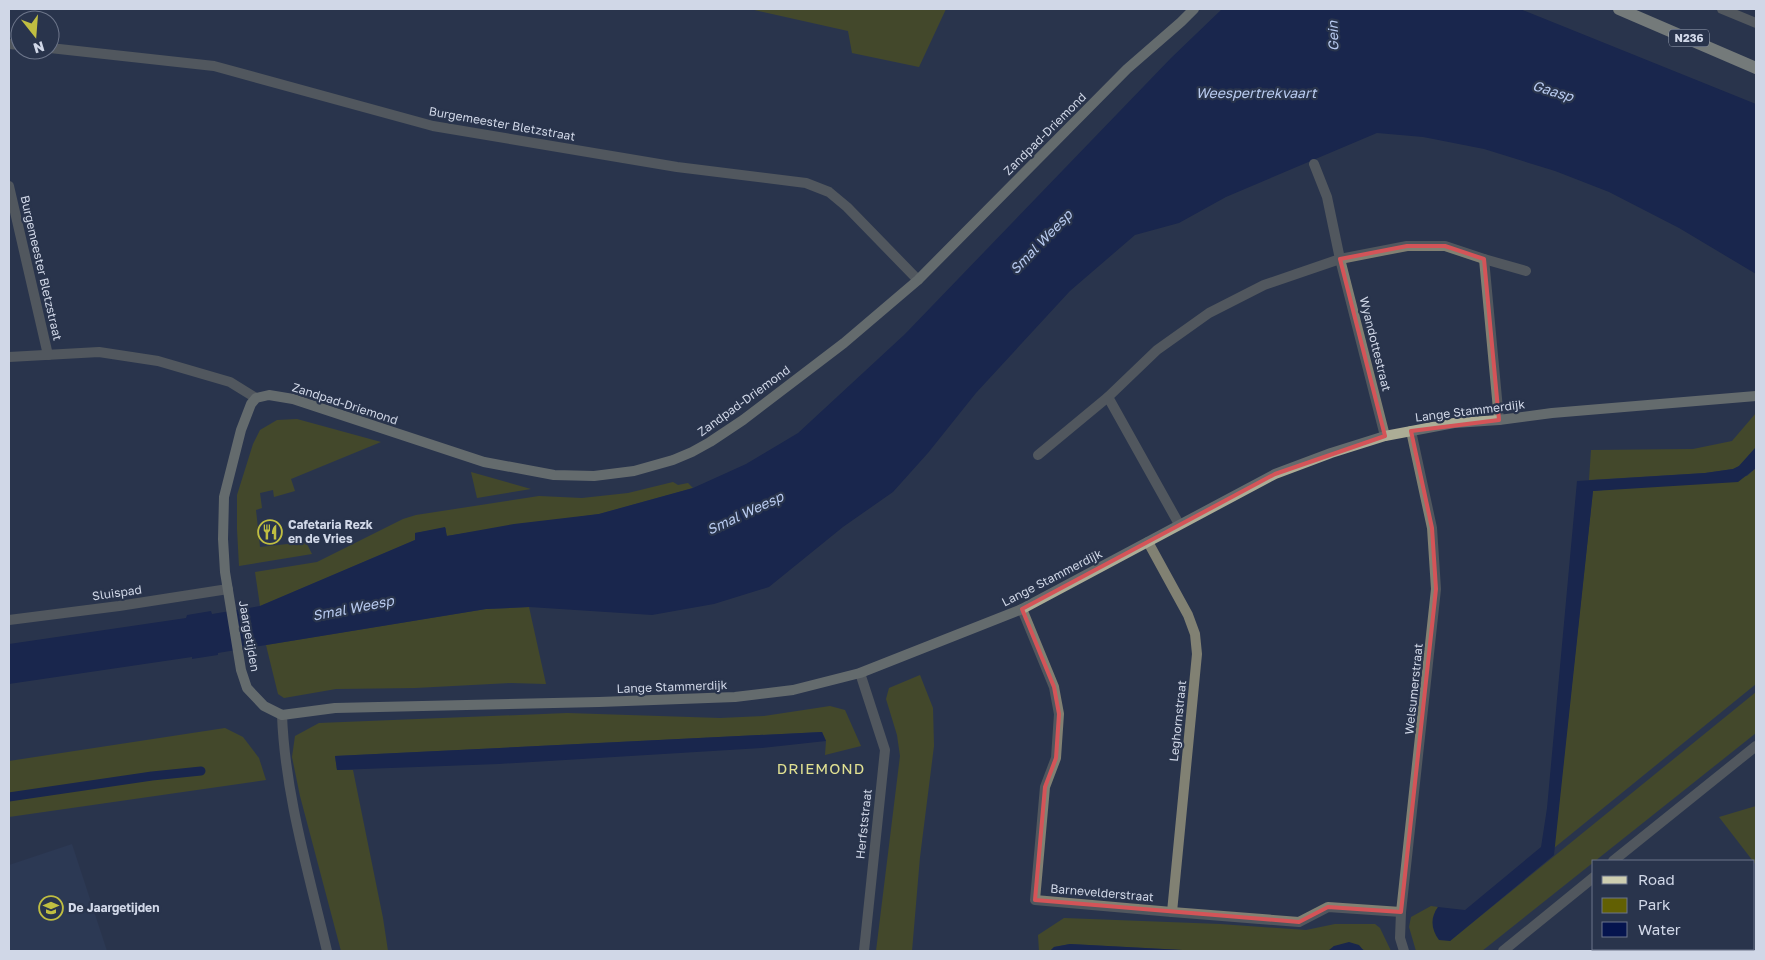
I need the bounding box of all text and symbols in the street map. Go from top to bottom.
north arrow [10,10,60,60]
water label: Gein [1323,19,1342,51]
road number: N236 [1669,29,1709,46]
text: N [31,38,47,58]
water label: Gaasp [1531,76,1577,105]
water label: Weespertrekvaart [1196,84,1318,101]
street label: Zandpad-Driemond [1000,89,1089,178]
street label: Burgemeester Bletzstraat [428,103,577,144]
street label: Burgemeester Bletzstraat [17,194,66,342]
water label: Smal Weesp [1006,205,1076,277]
street label: Wyandottestraat [1356,295,1395,393]
street label: Zandpad-Driemond [695,362,793,439]
street label: Zandpad-Driemond [290,379,400,428]
street label: Lange Stammerdijk [1414,396,1526,425]
water label: Smal Weesp [704,487,787,538]
place label: Cafetaria Rezk en de Vries [288,517,373,546]
restaurant icon: Cafetaria Rezk en de Vries [257,519,283,545]
street label: Lange Stammerdijk [999,546,1105,609]
street label: Sluispad [91,582,143,603]
water label: Smal Weesp [311,591,396,624]
street label: Jaargetijden [236,599,263,673]
street label: Welsumerstraat [1401,642,1426,735]
street label: Lange Stammerdijk [616,677,728,696]
street label: Leghornstraat [1166,679,1189,762]
district label: DRIEMOND [777,759,865,777]
street label: Herfststraat [852,788,875,860]
legend [1592,860,1755,950]
text: Road [1638,870,1675,888]
street label: Barnevelderstraat [1050,881,1155,905]
school or university icon: De Jaargetijden [38,895,64,921]
text: Park [1638,895,1671,913]
place label: De Jaargetijden [68,900,159,915]
text: Water [1638,920,1681,938]

